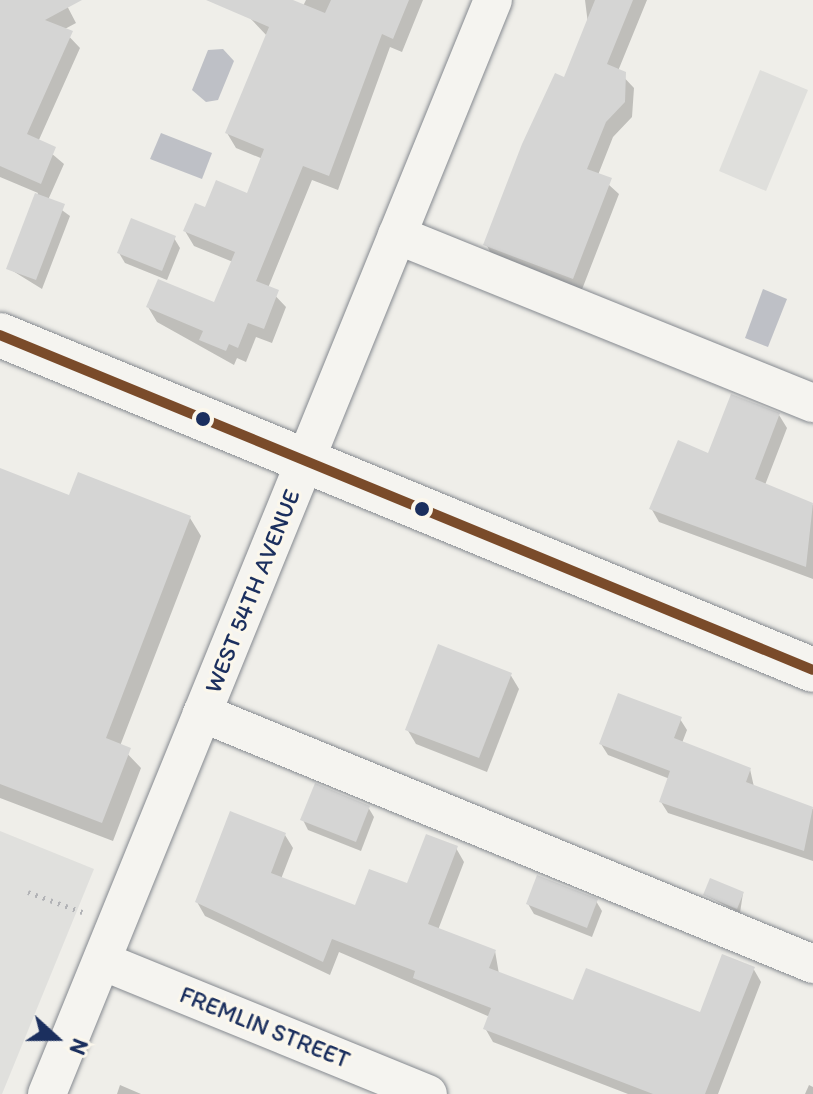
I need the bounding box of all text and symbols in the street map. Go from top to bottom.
unlabelled marker [195,411,211,427]
street label: WEST 54TH AVENUE [198,485,306,697]
unlabelled marker [414,501,430,517]
street label: FREMLIN STREET [176,980,354,1074]
north arrow [16,998,96,1078]
text: N [64,1035,94,1059]

